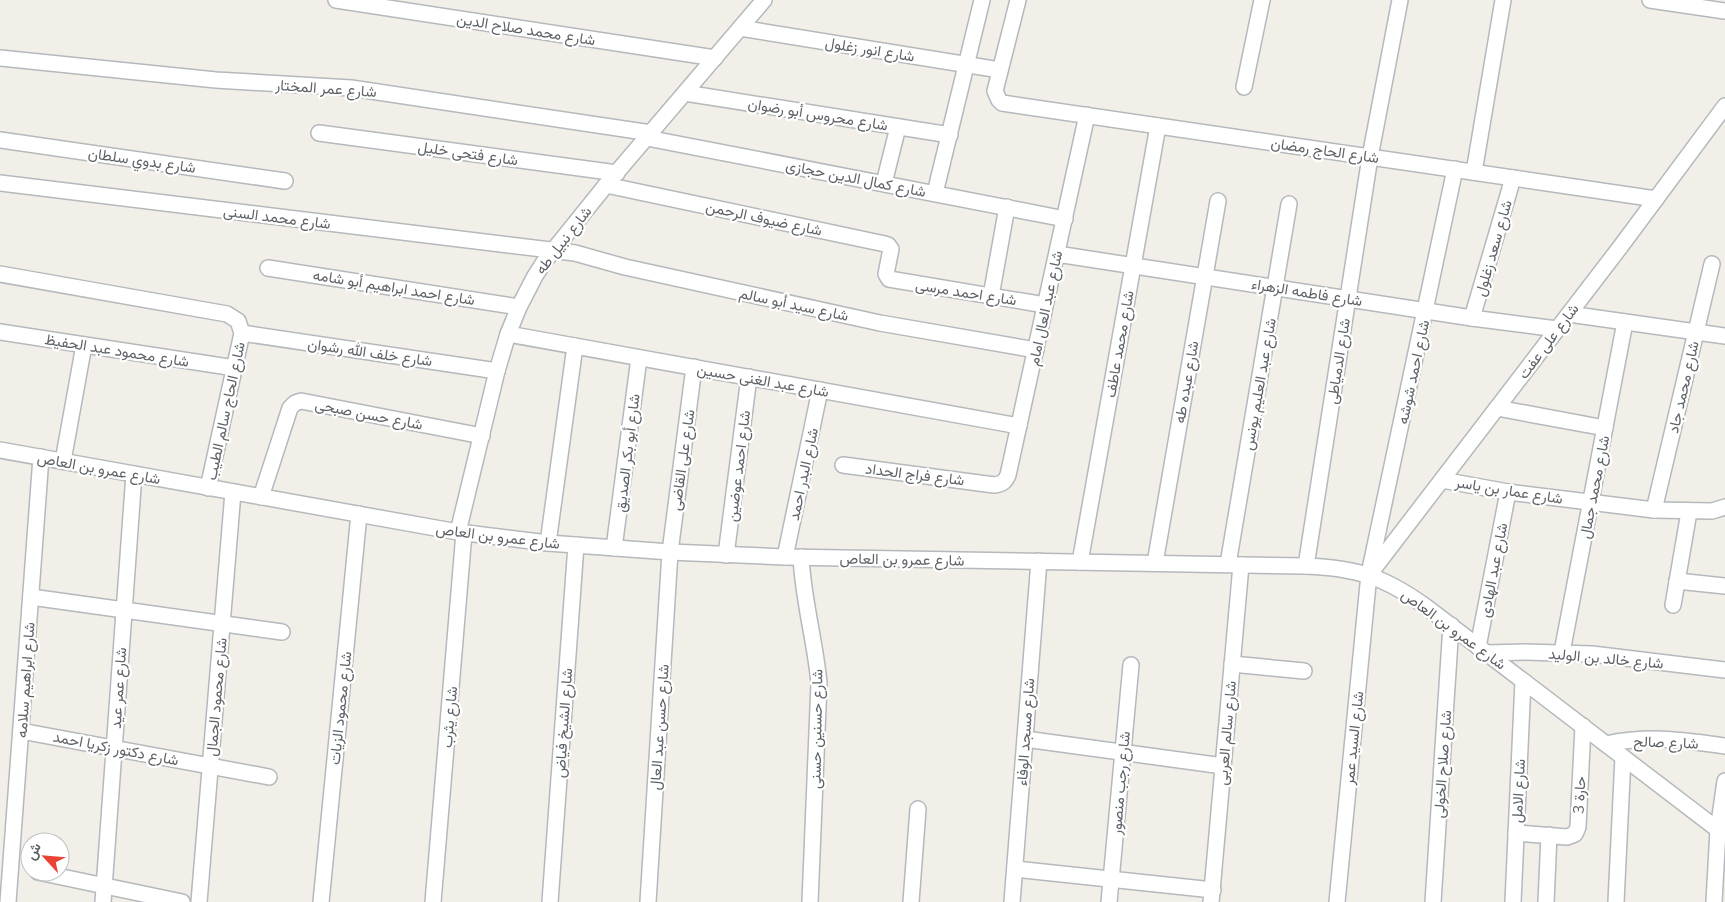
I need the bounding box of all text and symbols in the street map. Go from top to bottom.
street label: شارع محمد صلاح الدين [455,9,597,51]
street label: شارع انور زغلول [824,33,916,67]
street label: شارع عمر المختار [274,75,378,103]
street label: شارع محروس أبو رضوان [746,94,890,136]
street label: شارع الحاج رمضان [1269,133,1380,169]
street label: شارع فتحى خليل [416,137,520,171]
street label: شارع بدوي سلطان [86,143,197,181]
street label: شارع كمال الدين حجازى [784,155,928,203]
street label: شارع ضيوف الرحمن [704,196,824,242]
street label: شارع سعد زغلول [1470,198,1518,299]
street label: شارع محمد السنى [222,201,332,235]
street label: شارع نبيل طه [531,202,597,279]
street label: شارع عبد العال امام [1024,249,1068,368]
street label: شارع احمد ابراهيم أبو شامه [311,265,476,311]
street label: شارع فاطمه الزهراء [1250,274,1364,312]
street label: شارع احمد مرسى [914,275,1018,311]
street label: شارع سيد أبو سالم [737,283,851,327]
street label: شارع محمد عاطف [1100,289,1140,399]
street label: شارع على عفت [1513,299,1584,384]
street label: شارع عبد العليم يونس [1238,316,1282,452]
street label: شارع الدمياطى [1322,317,1356,406]
street label: شارع احمد شوشه [1393,318,1435,426]
street label: شارع محمود عبد الحفيظ [43,329,191,373]
street label: شارع خلف الله رشوان [306,334,434,372]
street label: شارع عبده طه [1169,339,1205,425]
street label: شارع محمد جاد [1663,339,1705,435]
street label: شارع الحاج سالم الطيب [201,340,251,482]
street label: شارع عبد الغنى حسين [695,359,831,403]
street label: شارع أبو بكر الصديق [610,392,646,514]
street label: شارع حسن صبحى [313,394,425,436]
street label: شارع على القاضى [666,408,700,512]
street label: شارع احمد عوضين [722,409,756,523]
street label: شارع البدر احمد [784,426,824,522]
street label: شارع محمد جمال [1575,434,1615,541]
street label: شارع عمرو بن العاص [36,448,162,490]
street label: شارع فراج الحداد [864,458,966,492]
street label: شارع عمار بن ياسر [1452,472,1564,510]
street label: شارع عمرو بن العاص [435,519,561,555]
street label: شارع عبد الهادى [1475,521,1513,619]
street label: شارع عمرو بن العاص [839,548,965,572]
street label: شارع عمرو بن العاص [1397,585,1510,675]
street label: شارع ابراهيم سلامه [11,621,41,739]
street label: شارع محمود الجمال [201,637,233,757]
street label: شارع خالد بن الوليد [1547,643,1665,675]
street label: شارع عمر عيد [106,647,132,729]
street label: شارع محمود الزيات [325,650,357,766]
street label: شارع حسن عبد العال [645,663,675,791]
street label: شارع الشيخ فياض [550,667,578,779]
street label: شارع حسنين حسنى [805,669,829,789]
street label: شارع مسجد الوفاء [1012,677,1040,787]
street label: شارع سالم العربى [1212,680,1242,786]
street label: شارع يثرب [437,685,463,749]
street label: شارع السيد عمر [1339,690,1369,787]
street label: شارع صلاح الخولى [1429,709,1457,819]
street label: شارع دكتور زكريا احمد [51,726,181,771]
street label: شارع رجب منصور [1106,730,1136,837]
street label: شارع صالح [1633,731,1699,755]
street label: شارع الامل [1507,758,1531,824]
street label: حارة 3 [1569,776,1589,814]
north arrow [20,832,70,882]
text: ش [22,840,45,863]

